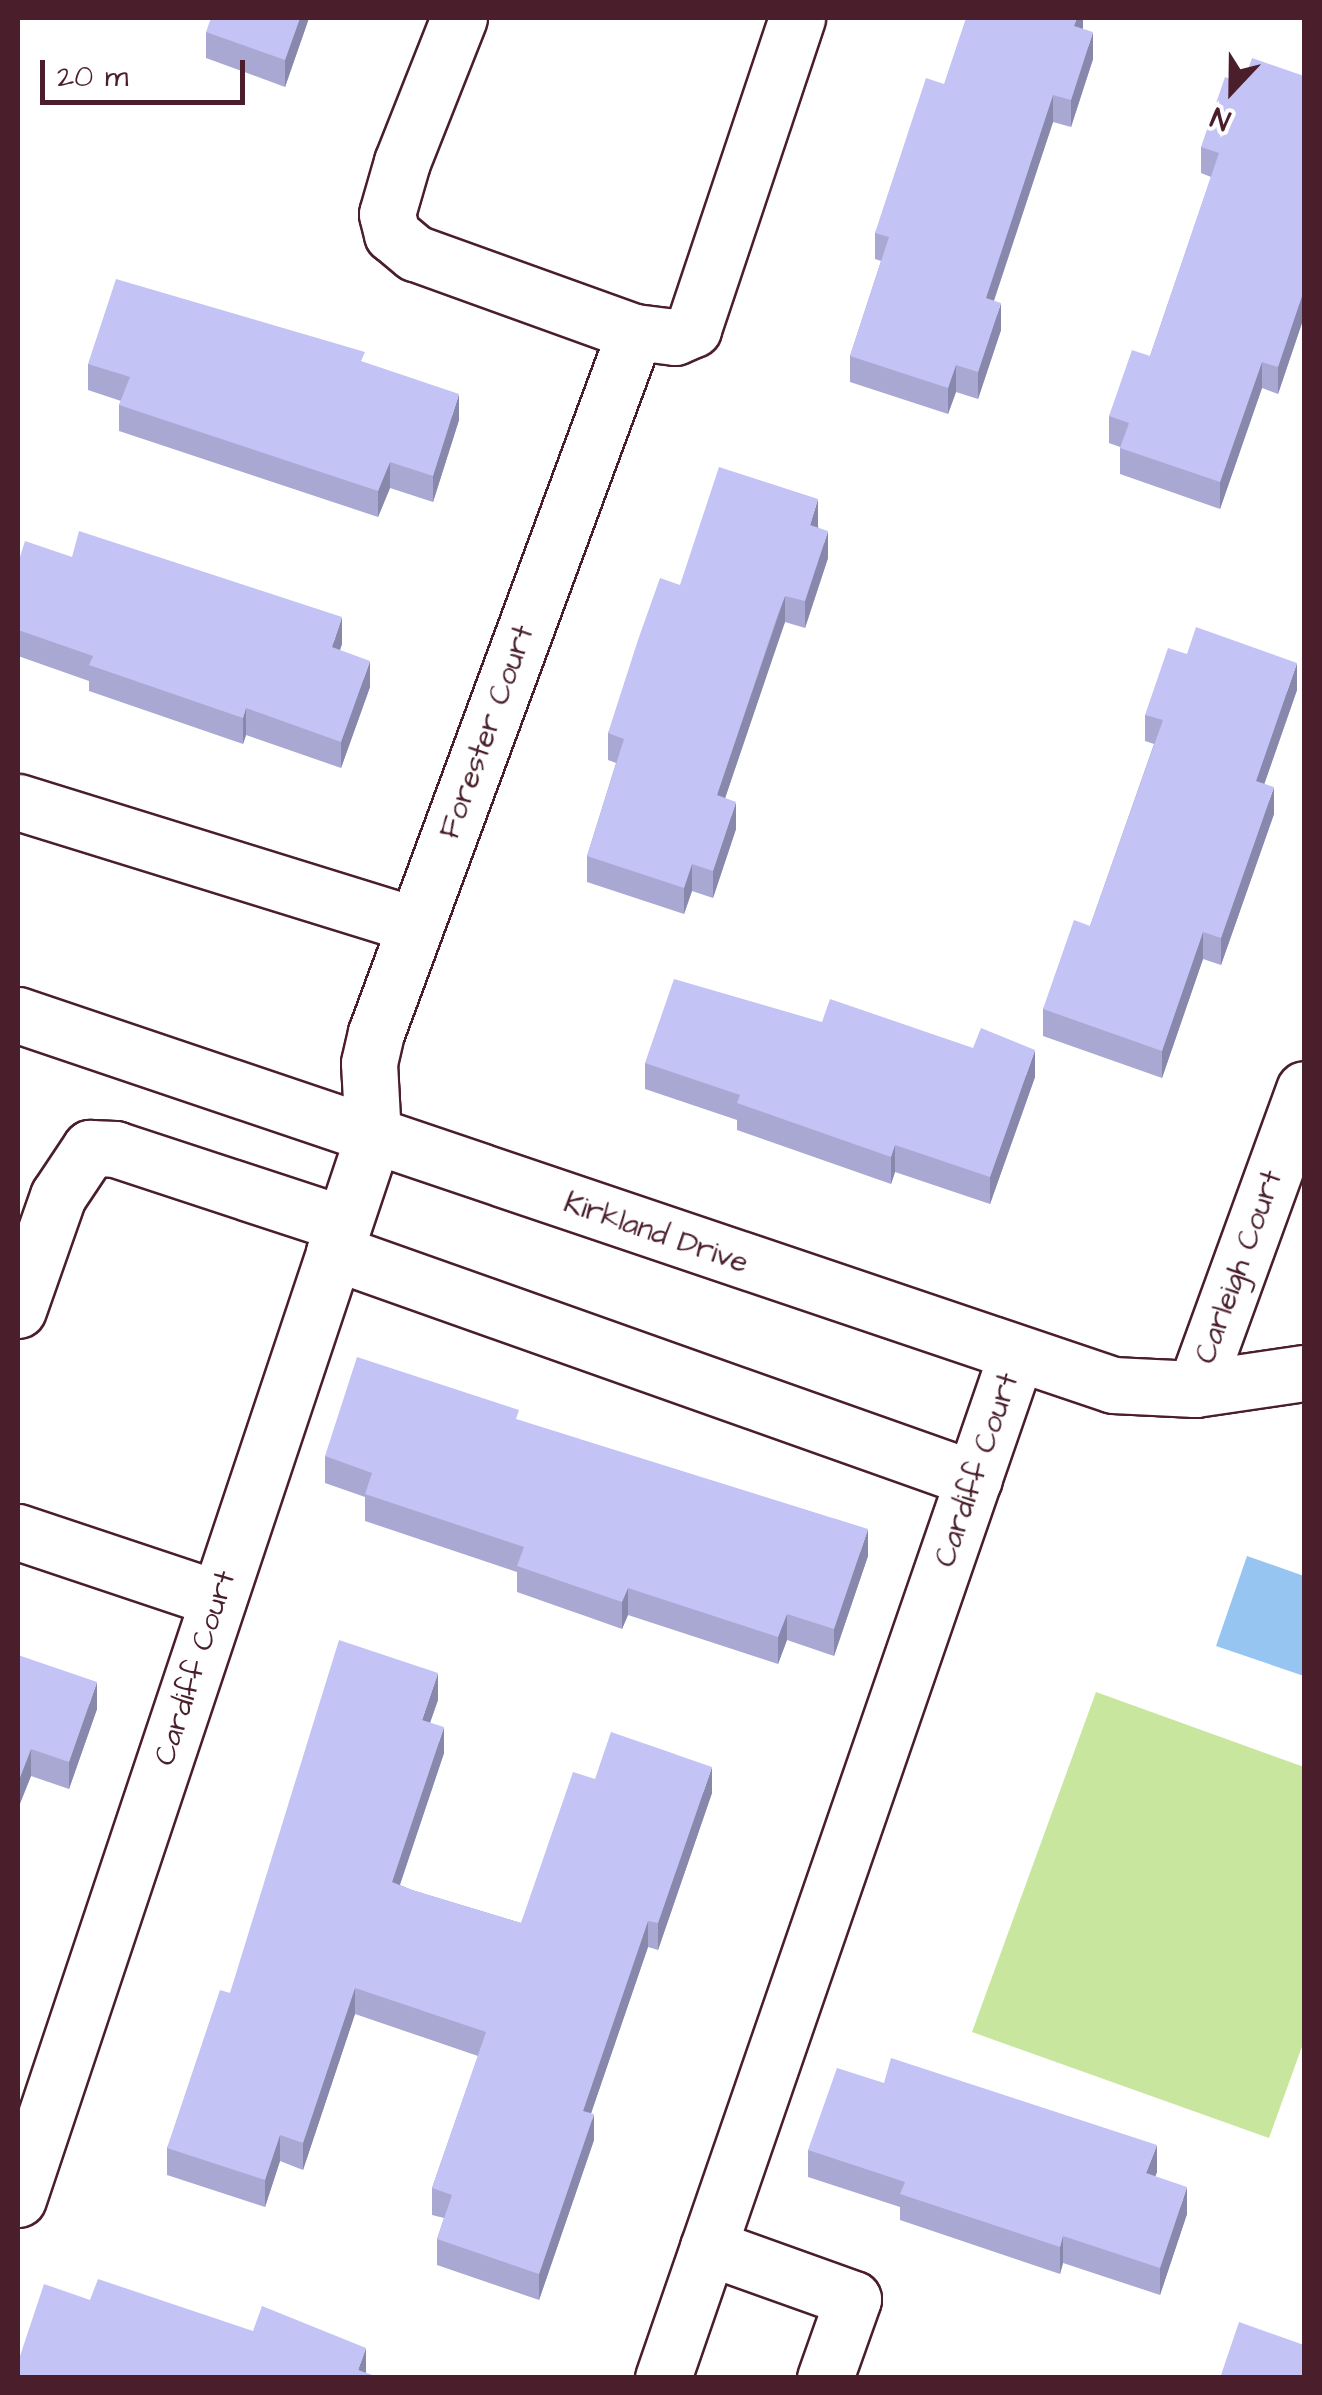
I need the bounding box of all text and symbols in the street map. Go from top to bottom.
scale bar [45,40,250,102]
north arrow [1182,40,1282,140]
text: 20 m [57,56,128,98]
text: N [1205,97,1236,140]
street label: Forester Court [432,620,542,844]
street label: Carleigh Court [1187,1166,1291,1368]
street label: Kirkland Drive [559,1185,753,1281]
street label: Cardiff Court [927,1368,1027,1572]
street label: Cardiff Court [147,1566,243,1770]

